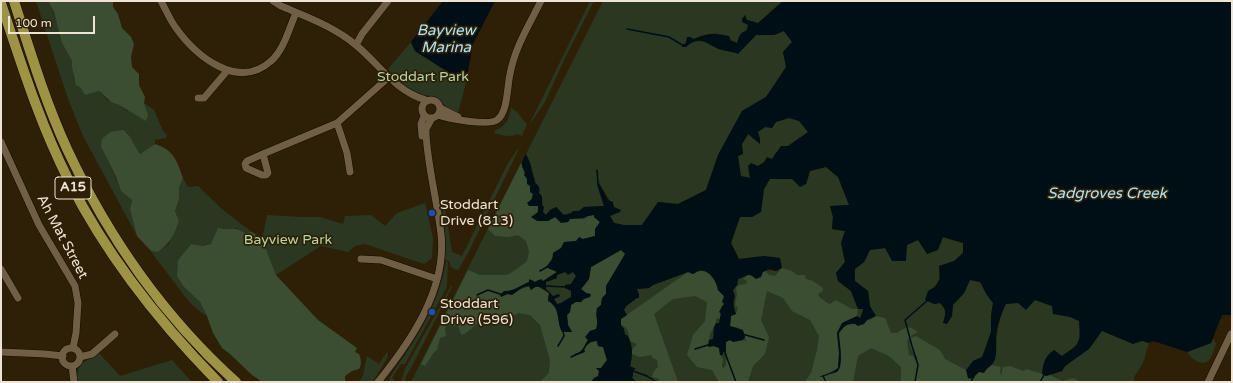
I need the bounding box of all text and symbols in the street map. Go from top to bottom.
scale bar [10,8,97,34]
text: 100 m [15,16,52,30]
water label: Bayview Marina [417,22,475,57]
park label: Stoddart Park [377,69,469,85]
road number: A15 [55,177,91,199]
water label: Sadgroves Creek [1047,185,1167,203]
street label: Ah Mat Street [33,192,91,282]
place label: Stoddart Drive (813) [440,197,513,230]
marker: Stoddart Drive (813) [427,208,437,218]
park label: Bayview Park [244,232,332,248]
place label: Stoddart Drive (596) [440,296,513,328]
marker: Stoddart Drive (596) [427,307,437,317]

